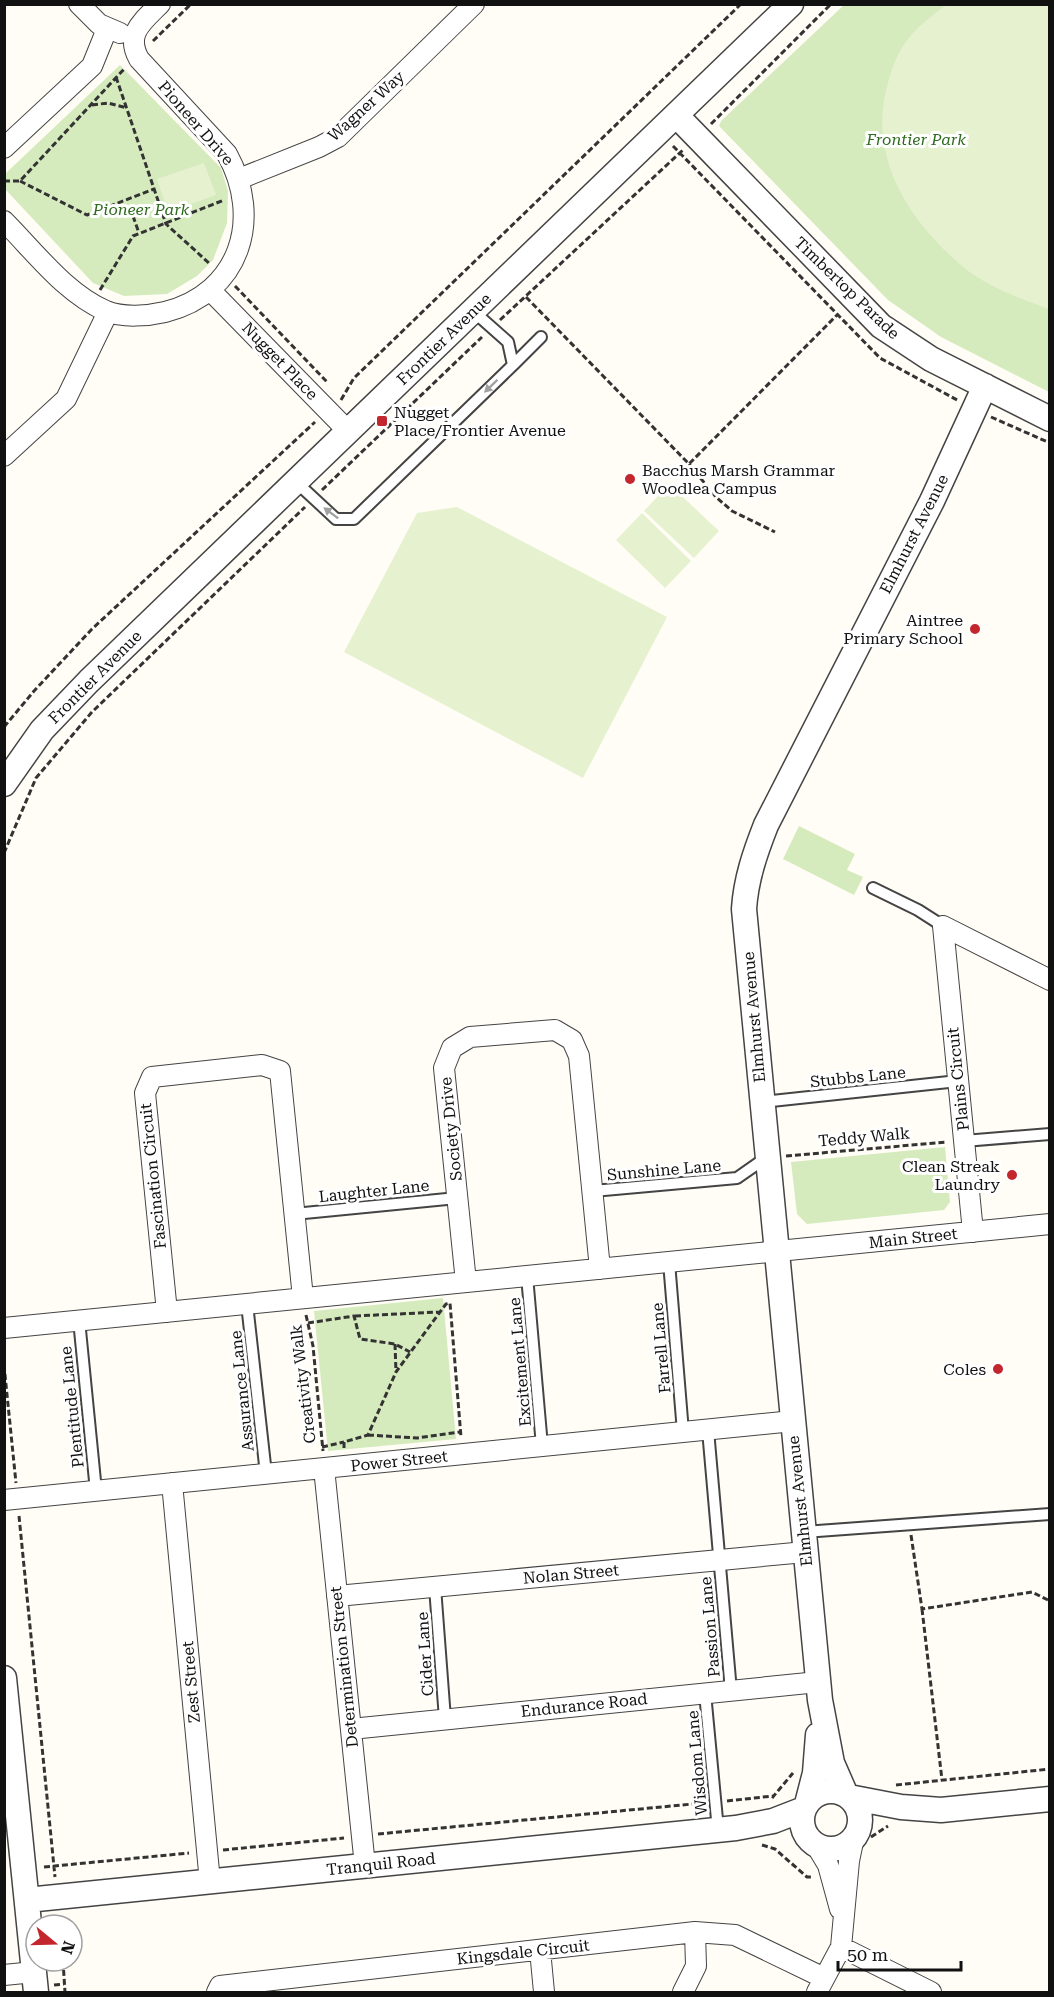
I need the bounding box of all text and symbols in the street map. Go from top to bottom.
street label: Wagner Way [324,66,409,145]
street label: Pioneer Drive [154,77,238,169]
park label: Frontier Park [865,130,966,149]
park label: Pioneer Park [92,200,189,219]
street label: Timbertop Parade [791,233,904,343]
street label: Frontier Avenue [393,289,495,389]
street label: Nugget Place [238,318,322,404]
one-way arrow [484,379,499,393]
place label: Nugget Place/Frontier Avenue [394,403,566,440]
marker: Nugget Place/Frontier Avenue [375,414,389,428]
place label: Bacchus Marsh Grammar Woodlea Campus [642,461,836,498]
street label: Elmhurst Avenue [876,471,952,597]
marker: Bacchus Marsh Grammar Woodlea Campus [623,472,637,486]
one-way arrow [323,506,339,519]
place label: Aintree Primary School [843,611,963,648]
marker: Aintree Primary School [968,622,982,636]
street label: Frontier Avenue [44,626,146,728]
street label: Elmhurst Avenue [739,951,769,1083]
street label: Plains Circuit [943,1026,973,1132]
street label: Stubbs Lane [809,1063,907,1091]
street label: Society Drive [436,1076,466,1182]
street label: Fascination Circuit [136,1102,170,1250]
street label: Teddy Walk [817,1124,911,1150]
street label: Sunshine Lane [606,1156,722,1184]
place label: Clean Streak Laundry [902,1157,1001,1194]
marker: Clean Streak Laundry [1005,1168,1019,1182]
street label: Laughter Lane [318,1176,430,1206]
street label: Main Street [868,1224,958,1252]
street label: Excitement Lane [505,1297,535,1427]
street label: Farrell Lane [648,1302,674,1394]
street label: Creativity Walk [286,1323,320,1445]
street label: Assurance Lane [226,1329,258,1452]
street label: Plentitude Lane [56,1345,88,1469]
place label: Coles [943,1360,986,1379]
marker: Coles [991,1362,1005,1376]
street label: Elmhurst Avenue [784,1435,816,1567]
street label: Power Street [349,1446,449,1476]
street label: Nolan Street [522,1560,620,1588]
street label: Passion Lane [696,1576,724,1678]
street label: Determination Street [326,1585,362,1749]
street label: Cider Lane [413,1611,437,1697]
street label: Zest Street [178,1640,204,1724]
street label: Endurance Road [520,1689,648,1721]
street label: Wisdom Lane [683,1709,711,1816]
street label: Tranquil Road [326,1849,436,1879]
north arrow [24,1913,84,1973]
scale bar [838,1934,961,1972]
street label: Kingsdale Circuit [456,1936,590,1968]
text: N [57,1939,79,1957]
text: 50 m [847,1944,888,1965]

